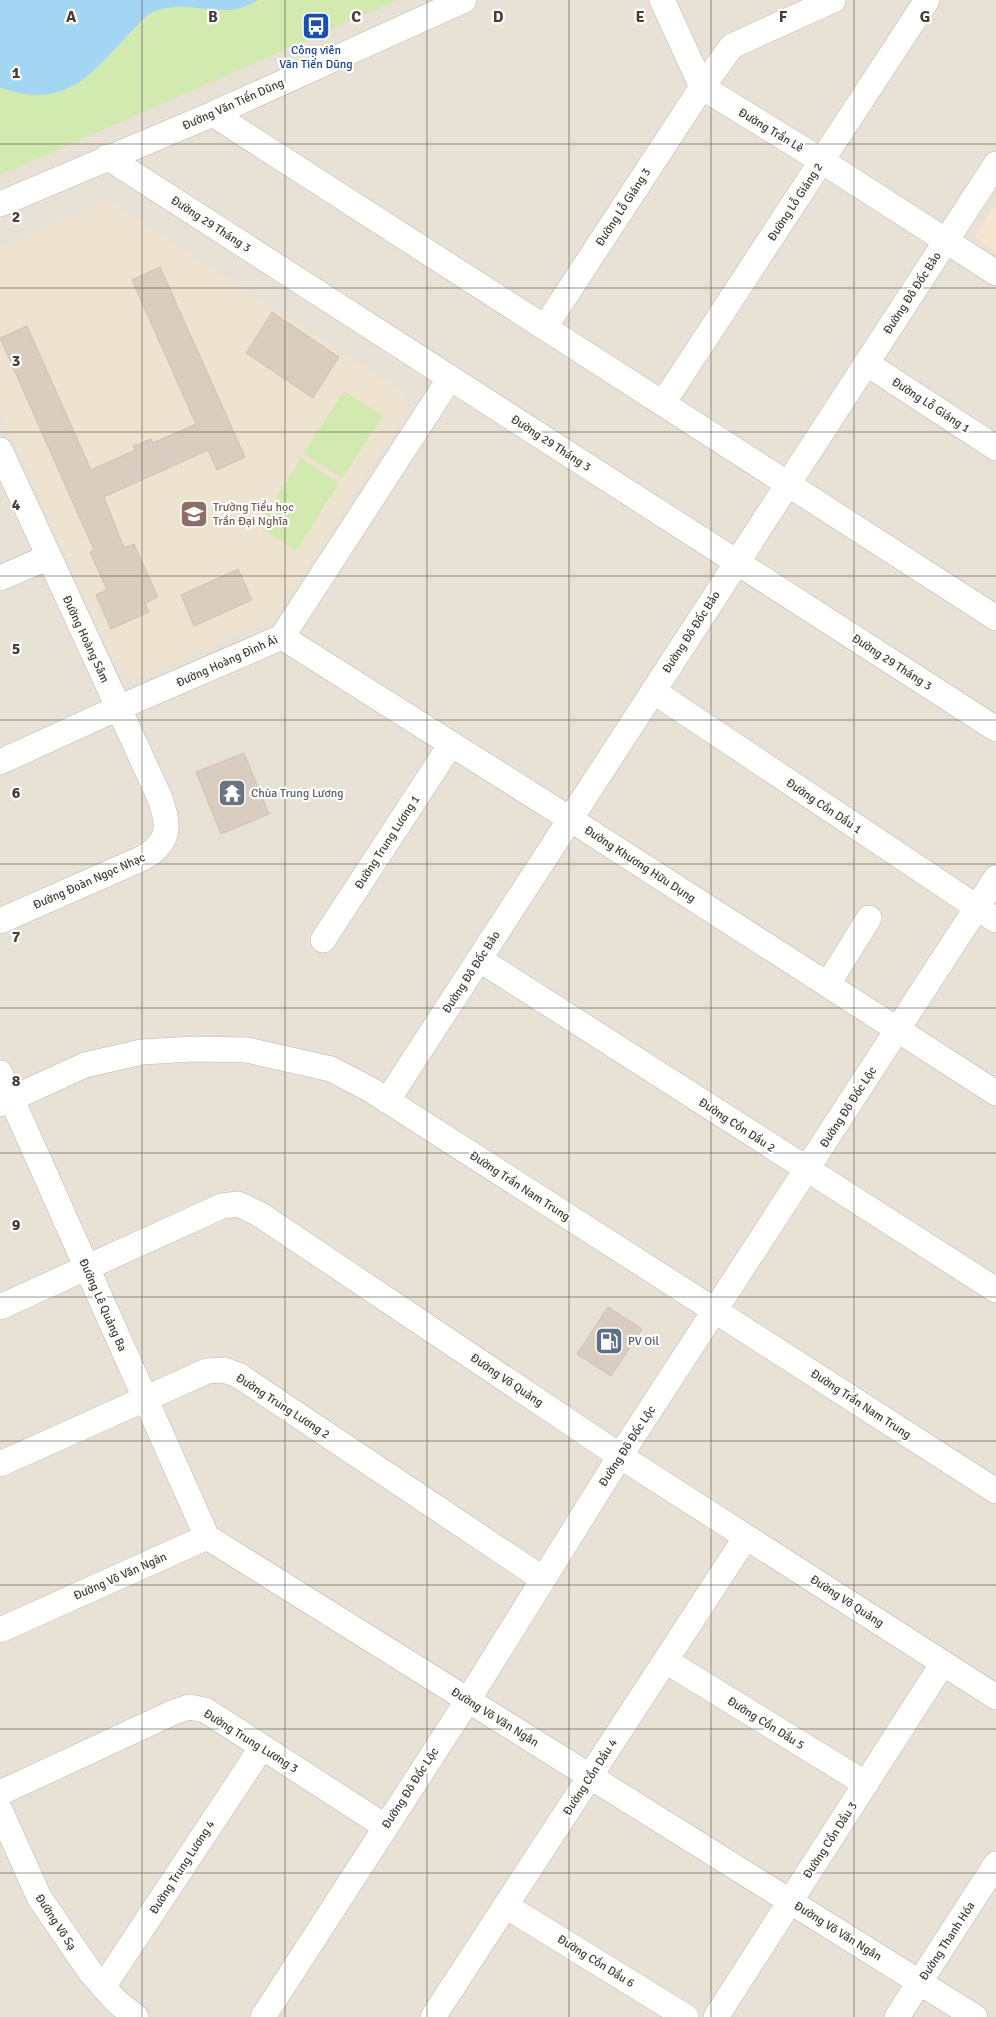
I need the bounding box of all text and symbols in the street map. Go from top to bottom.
text: A [66,7,77,27]
text: B [208,7,218,27]
text: C [351,7,361,27]
text: D [493,7,504,27]
text: E [635,7,645,27]
text: F [779,7,788,27]
text: G [920,7,930,27]
bus stop icon: Công viên Văn Tiến Dũng [301,11,331,41]
place label: Công viên Văn Tiến Dũng [279,43,353,72]
text: 1 [12,63,21,83]
street label: Đường Văn Tiến Dũng [180,75,286,134]
street label: Đường Trần Lê [735,105,806,156]
street label: Đường Lỗ Giáng 2 [765,160,826,244]
street label: Đường Lỗ Giáng 3 [593,165,654,249]
street label: Đường 29 Tháng 3 [168,193,254,256]
text: 2 [12,207,20,227]
street label: Đường Đô Đốc Bảo [880,249,945,337]
text: 3 [12,351,20,371]
street label: Đường Lỗ Giáng 1 [889,375,973,436]
street label: Đường 29 Tháng 3 [508,412,594,475]
text: 4 [12,495,21,515]
school or university icon: Trường Tiểu học Trần Đại Nghĩa [179,499,209,529]
place label: Trường Tiểu học Trần Đại Nghĩa [213,500,294,529]
street label: Đường Đô Đốc Bảo [659,588,724,676]
street label: Đường Hoàng Sâm [59,593,112,685]
street label: Đường 29 Tháng 3 [849,631,935,694]
street label: Đường Hoàng Đình Ái [174,632,280,691]
text: 5 [12,639,20,659]
street label: Đường Cồn Dầu 1 [783,775,865,837]
temple icon: Chùa Trung Lương [217,778,247,808]
text: 6 [12,783,21,803]
place label: Chùa Trung Lương [251,786,344,801]
street label: Đường Trung Lương 1 [351,792,423,892]
street label: Đường Khương Hữu Dụng [581,823,698,906]
street label: Đường Đoàn Ngọc Nhạc [31,850,148,913]
text: 7 [12,927,21,947]
street label: Đường Đô Đốc Bảo [439,928,504,1016]
street label: Đường Đô Đốc Lộc [817,1064,880,1151]
text: 8 [12,1071,21,1091]
street label: Đường Cồn Dầu 2 [696,1095,778,1156]
street label: Đường Trần Nam Trung [467,1148,573,1225]
text: 9 [12,1215,21,1235]
street label: Đường Lê Quảng Ba [75,1256,130,1354]
fuel station icon: PV Oil [594,1326,624,1356]
place label: PV Oil [628,1334,660,1349]
street label: Đường Võ Quảng [467,1350,546,1410]
street label: Đường Trần Nam Trung [808,1366,914,1443]
street label: Đường Trung Lương 2 [233,1370,333,1442]
street label: Đường Đô Đốc Lộc [596,1403,659,1490]
street label: Đường Võ Văn Ngân [71,1549,169,1604]
street label: Đường Võ Quảng [807,1572,886,1631]
street label: Đường Võ Văn Ngân [448,1684,541,1750]
street label: Đường Cồn Dầu 5 [724,1694,807,1753]
street label: Đường Trung Lương 3 [201,1706,301,1777]
street label: Đường Cồn Dầu 4 [560,1736,621,1818]
street label: Đường Đô Đốc Lộc [379,1745,442,1832]
street label: Đường Cồn Dầu 3 [800,1799,861,1881]
street label: Đường Trung Lương 4 [146,1817,219,1917]
street label: Đường Võ Sạ [32,1891,79,1953]
street label: Đường Võ Văn Ngân [791,1898,884,1964]
street label: Đường Thanh Hóa [916,1899,978,1984]
street label: Đường Cồn Dầu 6 [554,1932,637,1991]

